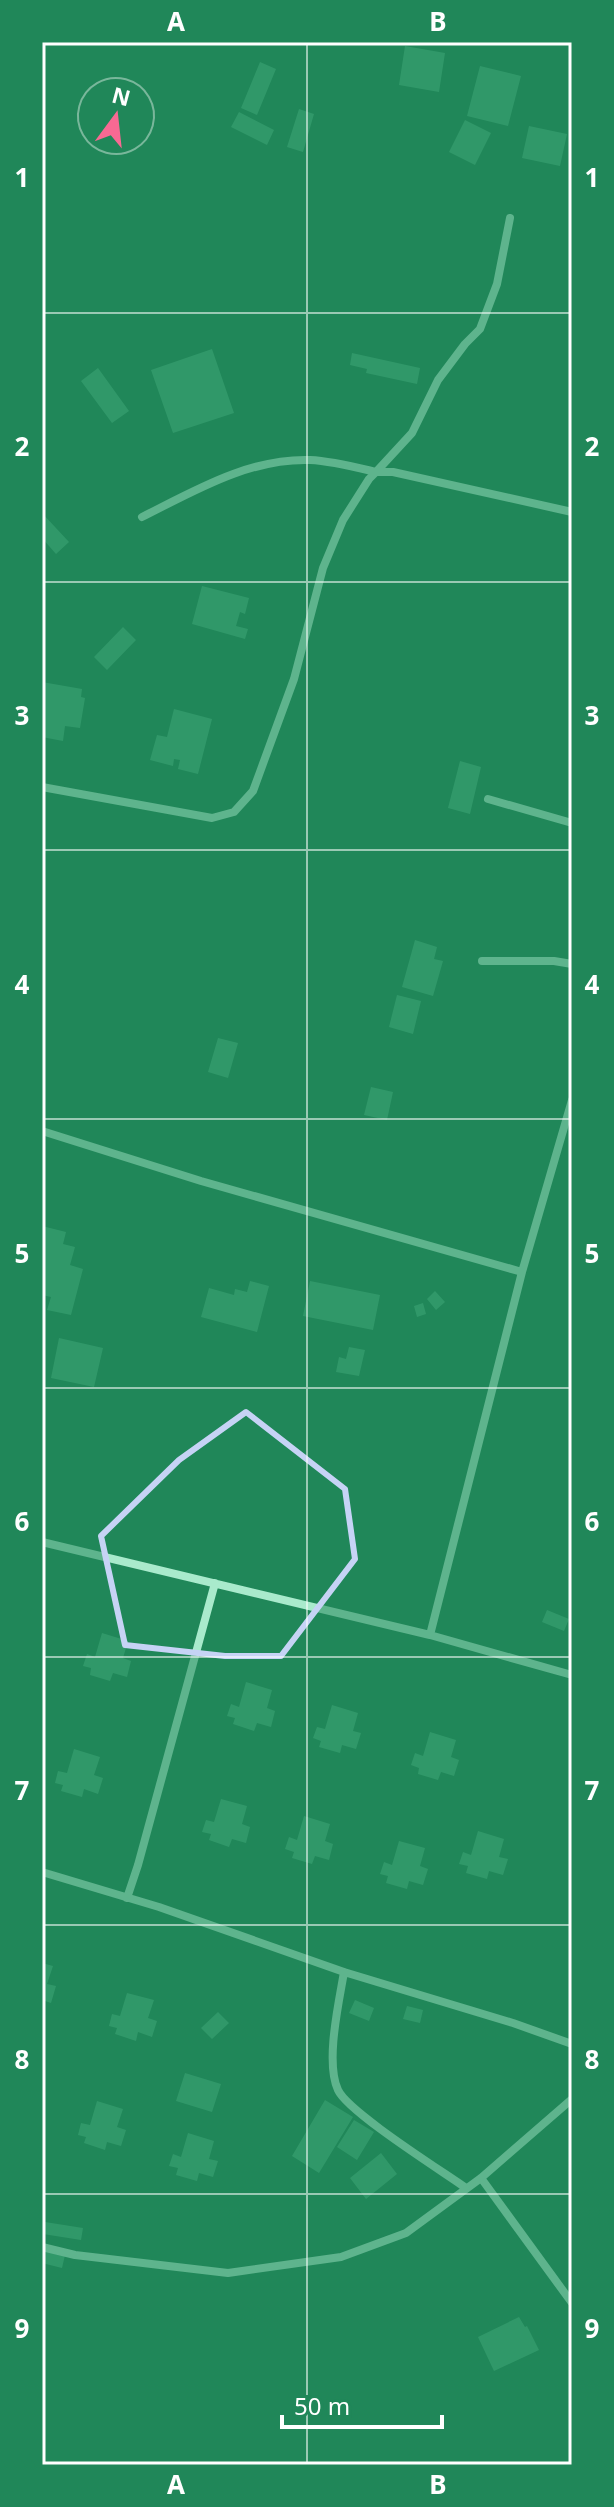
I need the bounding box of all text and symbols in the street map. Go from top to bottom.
text: A [167,3,185,39]
text: B [429,3,447,39]
north arrow [76,76,156,156]
text: N [109,79,134,113]
text: 1 [15,159,29,195]
text: 1 [585,159,599,195]
text: 2 [15,428,30,464]
text: 2 [585,428,600,464]
text: 3 [15,697,29,733]
text: 3 [585,697,599,733]
text: 4 [15,966,30,1002]
text: 4 [585,966,600,1002]
text: 5 [15,1235,29,1271]
text: 5 [585,1235,599,1271]
text: 6 [15,1503,30,1539]
text: 6 [585,1503,600,1539]
text: 7 [15,1772,30,1808]
text: 7 [585,1772,600,1808]
text: 8 [15,2041,29,2077]
text: 8 [585,2041,599,2077]
text: 9 [15,2310,29,2346]
text: 9 [585,2310,599,2346]
scale bar [282,2379,442,2429]
text: 50 m [294,2389,350,2422]
text: A [167,2466,185,2502]
text: B [429,2466,447,2502]

